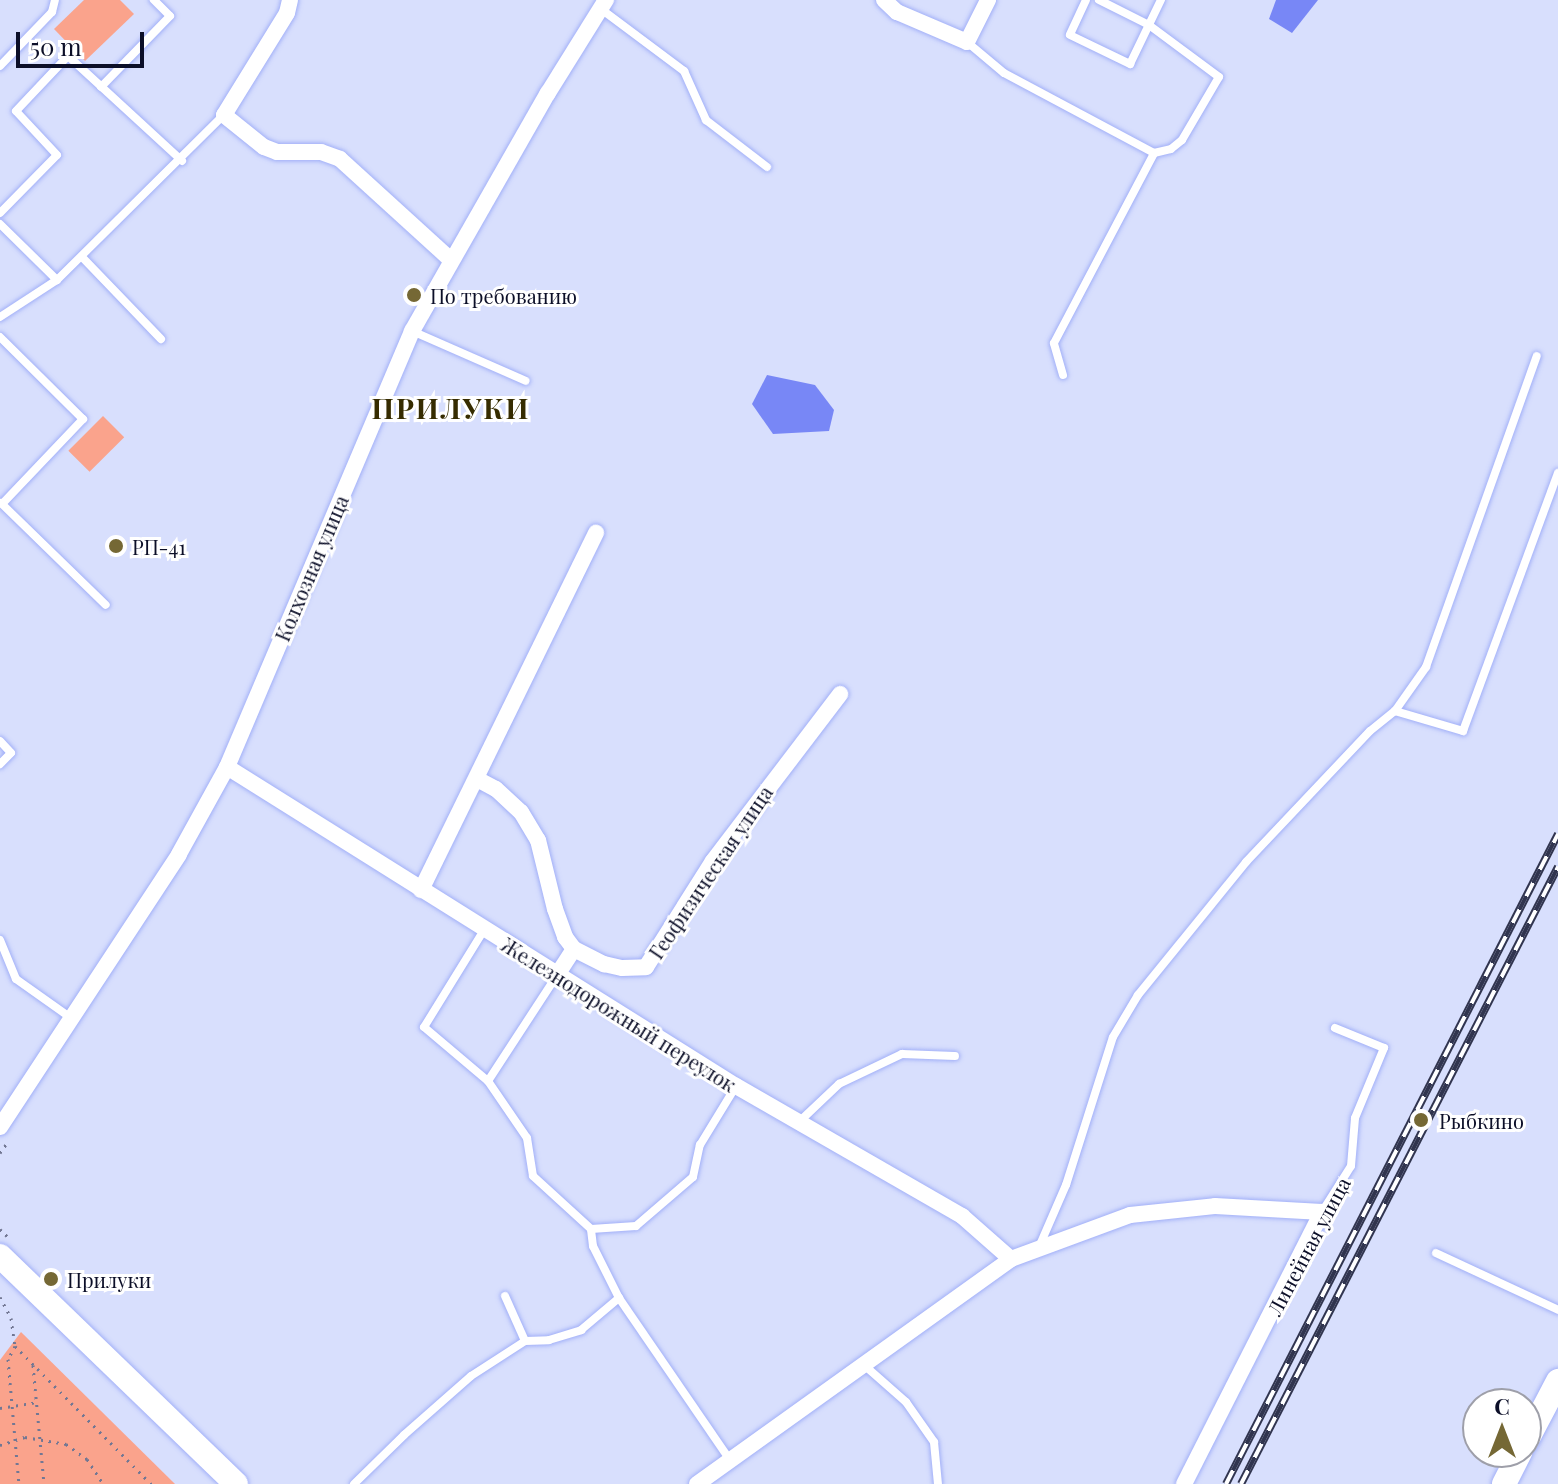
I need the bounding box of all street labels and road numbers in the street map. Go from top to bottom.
street label: Колхозная улица [269,491,353,645]
street label: Геофизическая улица [643,781,777,963]
street label: Железнодорожный переулок [497,932,741,1096]
street label: Линейная улица [1261,1173,1355,1319]

